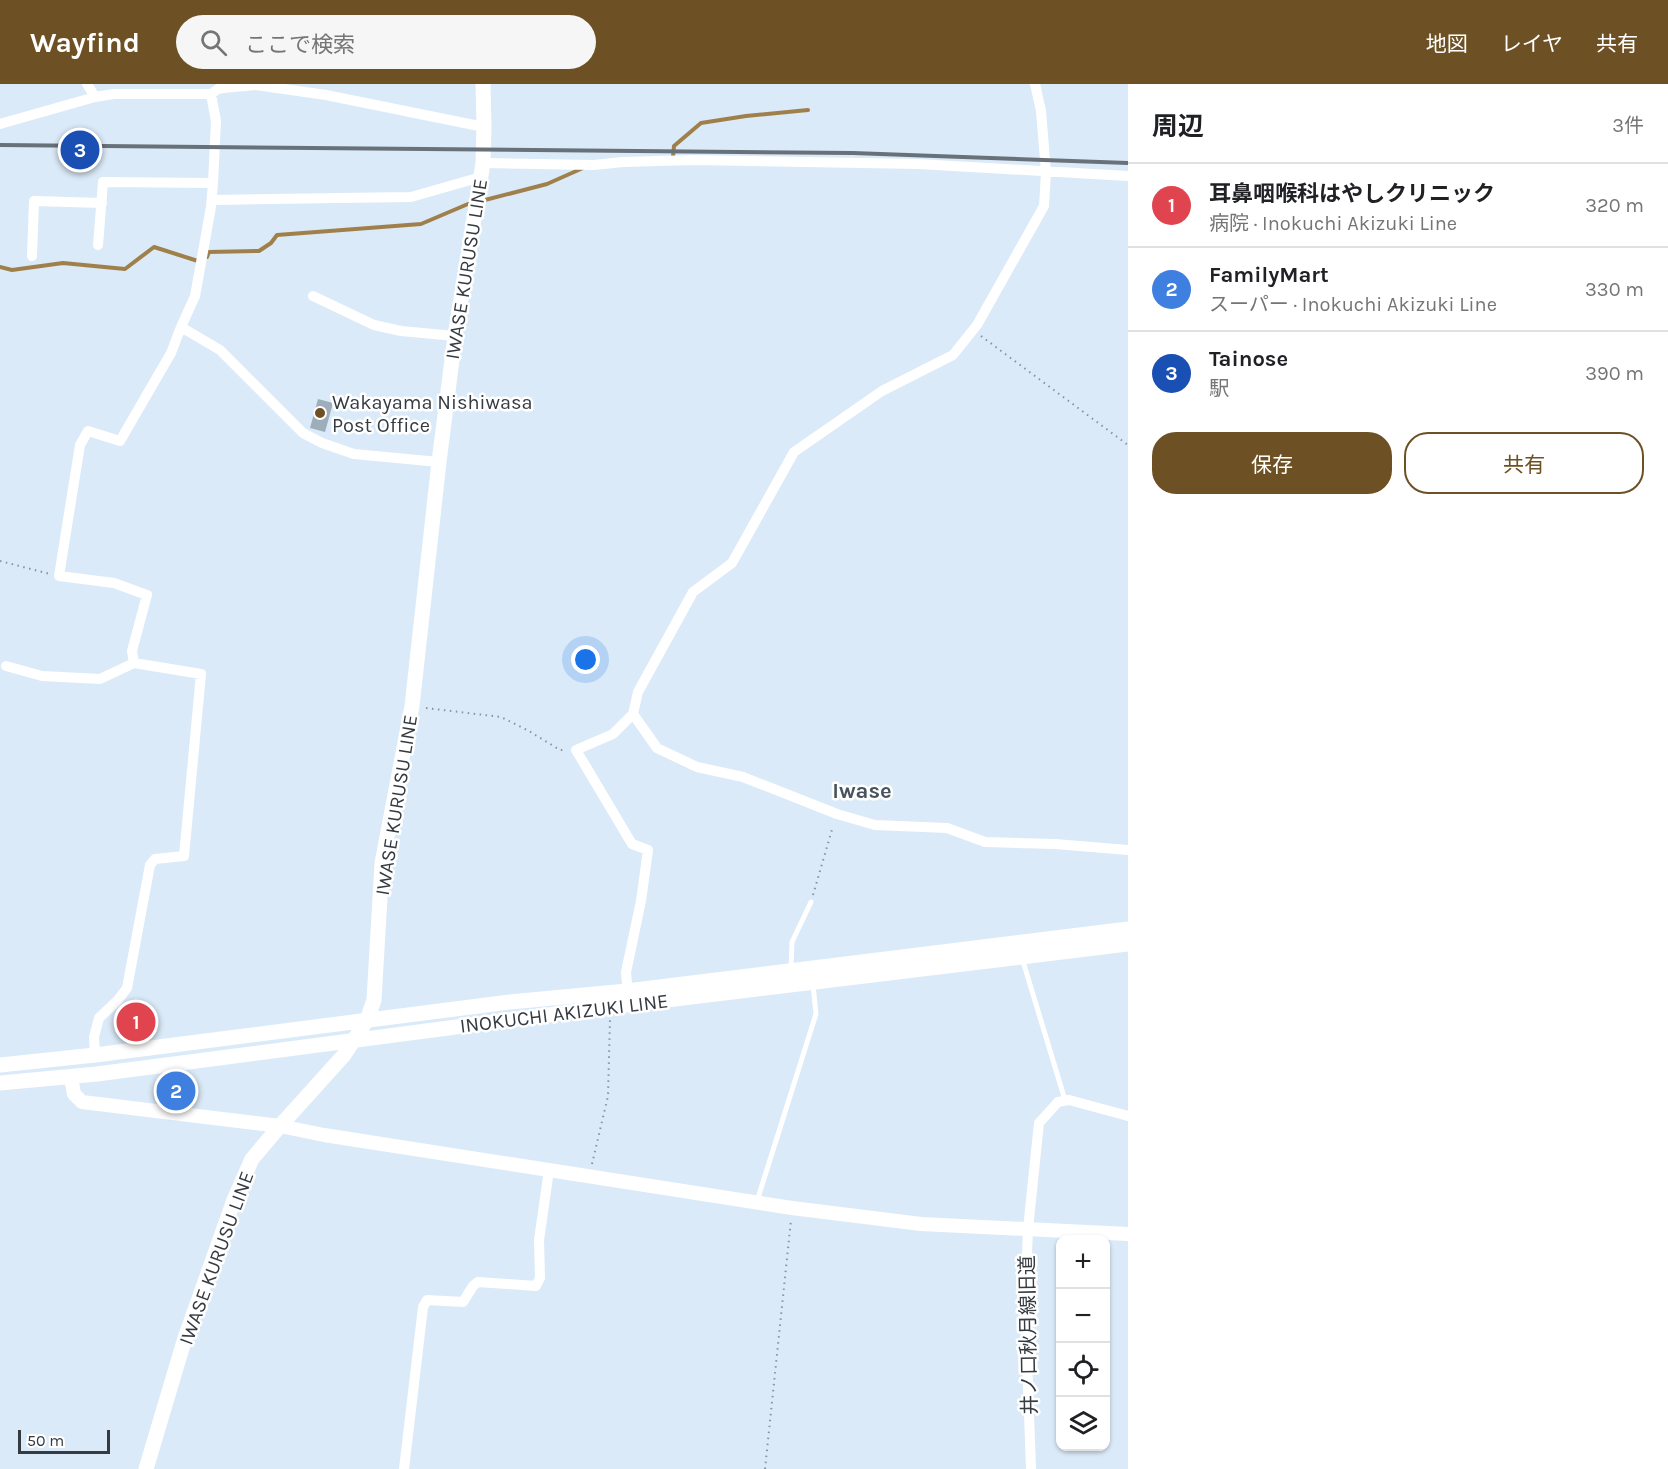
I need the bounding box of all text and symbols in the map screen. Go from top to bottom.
search box [176,15,596,69]
text: Wayfind [30,26,140,59]
icon: search [197,26,230,59]
text: ここで検索 [245,32,355,58]
text: 地図 [1426,32,1468,56]
text: レイヤ [1501,32,1563,56]
text: 共有 [1596,32,1638,56]
text: 周辺 [1152,111,1204,142]
text: 3件 [1612,114,1644,137]
pin: 3 [60,128,100,172]
street label: IWASE KURUSU LINE [441,177,492,361]
text: 耳鼻咽喉科はやしクリニック [1209,181,1495,207]
text: 1 [1168,194,1175,217]
text: 320 m [1585,194,1644,217]
text: 病院 · Inokuchi Akizuki Line [1209,212,1457,235]
text: FamilyMart [1209,262,1329,288]
text: 2 [1165,278,1178,301]
text: 330 m [1585,278,1644,301]
text: スーパー · Inokuchi Akizuki Line [1209,293,1497,316]
text: Tainose [1209,346,1288,372]
text: 3 [1165,362,1178,385]
text: 390 m [1585,362,1644,385]
text: 駅 [1209,377,1229,400]
place label: Wakayama Nishiwasa Post Office [332,391,533,437]
marker: Wakayama Nishiwasa Post Office [313,406,327,420]
button: 保存 [1152,432,1392,494]
button: 共有 [1404,432,1644,494]
your location [571,645,600,674]
street label: IWASE KURUSU LINE [371,713,422,897]
district label: Iwase [832,778,892,804]
street label: INOKUCHI AKIZUKI LINE [458,989,670,1038]
pin: 1 [116,1000,156,1044]
pin: 2 [156,1068,195,1114]
street label: IWASE KURUSU LINE [174,1168,259,1348]
map controls [1056,1235,1110,1451]
button: + [1056,1235,1110,1289]
street label: 井ノ口秋月線旧道 [1016,1255,1041,1415]
button: − [1056,1289,1110,1343]
button: locate [1056,1343,1110,1397]
button: layers [1056,1397,1110,1451]
scale bar [18,1427,110,1454]
text: 50 m [27,1431,64,1450]

